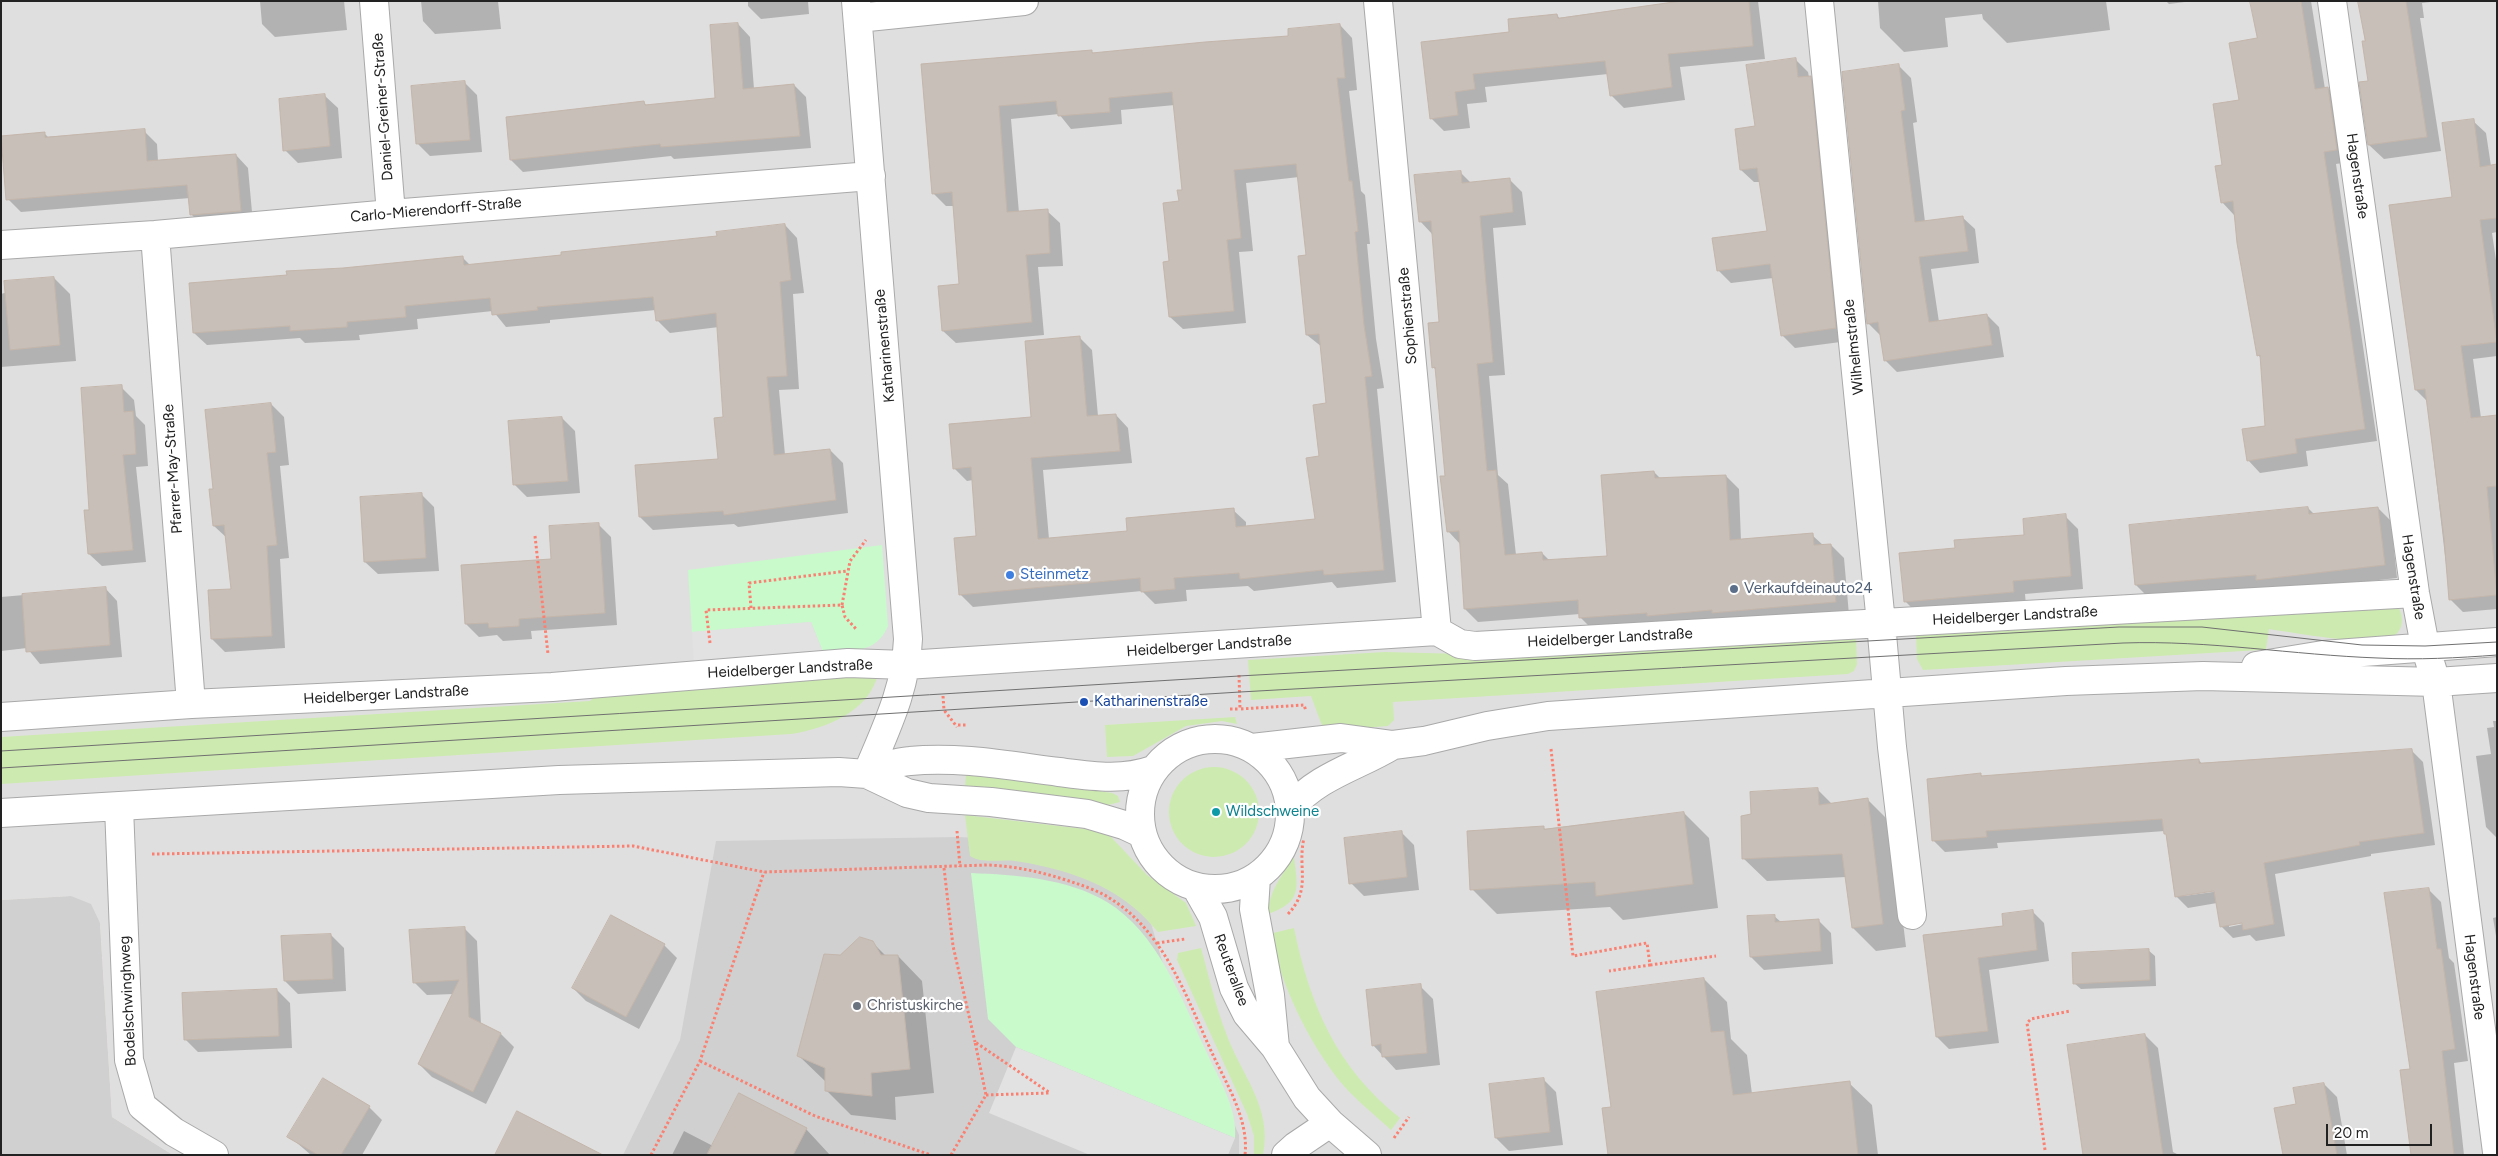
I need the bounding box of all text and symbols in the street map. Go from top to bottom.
street label: Daniel-Greiner-Straße [369,33,397,181]
street label: Hagenstraße [2342,132,2372,220]
street label: Carlo-Mierendorff-Straße [350,194,522,226]
street label: Sophienstraße [1395,267,1421,365]
street label: Katharinenstraße [871,288,899,404]
street label: Wilhelmstraße [1840,298,1868,396]
street label: Pfarrer-May-Straße [159,403,187,535]
street label: Hagenstraße [2397,533,2429,621]
place label: Steinmetz [1020,566,1089,584]
marker: Steinmetz [1004,569,1016,581]
place label: Verkaufdeinauto24 [1744,580,1873,598]
marker: Verkaufdeinauto24 [1728,583,1740,595]
street label: Heidelberger Landstraße [1932,603,2098,629]
street label: Heidelberger Landstraße [1527,625,1693,651]
street label: Heidelberger Landstraße [1126,631,1292,661]
street label: Heidelberger Landstraße [707,656,873,682]
street label: Heidelberger Landstraße [303,682,469,708]
place label: Katharinenstraße [1094,693,1208,711]
marker: Katharinenstraße [1078,696,1090,708]
place label: Wildschweine [1226,803,1319,821]
marker: Wildschweine [1210,806,1222,818]
street label: Reuterallee [1210,931,1252,1009]
street label: Hagenstraße [2460,933,2488,1021]
street label: Bodelschwinghweg [116,935,140,1067]
place label: Christuskirche [867,997,963,1015]
marker: Christuskirche [851,1000,863,1012]
scale bar [2328,1114,2434,1146]
text: 20 m [2334,1124,2368,1142]

